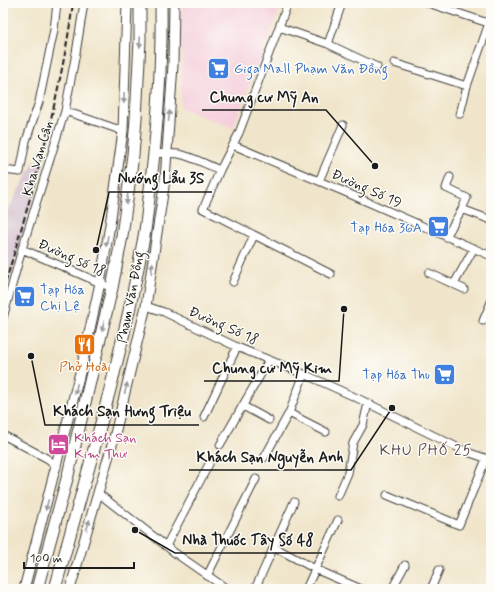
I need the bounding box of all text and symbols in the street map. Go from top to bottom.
one-way arrow [137,36,143,49]
supermarket icon: Giga Mall Phạm Văn Đồng [206,55,232,81]
place label: Giga Mall Phạm Văn Đồng [234,60,388,80]
callout: Chung cư Mỹ An [202,83,326,110]
text: Chung cư Mỹ An [209,88,319,109]
one-way arrow [121,92,127,105]
one-way arrow [166,110,173,122]
street label: Kha Vạn Cân [18,118,58,198]
callout: Nướng Lẩu 3S [109,165,212,192]
street label: Đường Số 19 [328,165,404,214]
text: Nướng Lẩu 3S [118,169,204,191]
one-way arrow [124,193,130,205]
supermarket icon: Tạp Hóa 36A [425,214,451,240]
place label: Tạp Hóa 36A [350,219,422,237]
street label: Đường số 18 [34,235,108,283]
one-way arrow [104,235,110,247]
street label: Phạm Văn Đồng [113,250,151,345]
one-way arrow [149,262,155,274]
place label: Tạp Hóa Chị Lệ [40,281,85,315]
supermarket icon: Tạp Hóa Chị Lệ [12,284,38,310]
street label: Đường Số 18 [185,303,261,351]
one-way arrow [100,320,106,332]
restaurant icon: Phở Hoài [72,331,98,357]
callout: Chung cư Mỹ Kim [204,354,339,381]
place label: Phở Hoài [59,358,111,376]
text: Chung cư Mỹ Kim [212,359,332,380]
supermarket icon: Tạp Hóa Thu [432,361,458,387]
place label: Tạp Hóa Thu [362,366,430,384]
one-way arrow [124,382,130,394]
one-way arrow [73,383,79,395]
callout: Khách Sạn Hưng Triệu [45,398,199,425]
text: Khách Sạn Hưng Triệu [53,402,191,424]
place label: Khách Sạn Kim Thư [74,429,136,463]
hotel icon: Khách Sạn Kim Thư [45,432,71,458]
district label: KHU PHỐ 25 [380,441,472,461]
callout: Khách Sạn Nguyễn Anh [189,443,351,470]
text: Khách Sạn Nguyễn Anh [197,448,344,470]
one-way arrow [43,499,49,511]
one-way arrow [85,518,91,530]
callout: Nhà Thuốc Tây Số 48 [175,526,322,553]
text: Nhà Thuốc Tây Số 48 [182,531,314,551]
scale bar [24,544,134,570]
text: 100 m [30,551,62,567]

